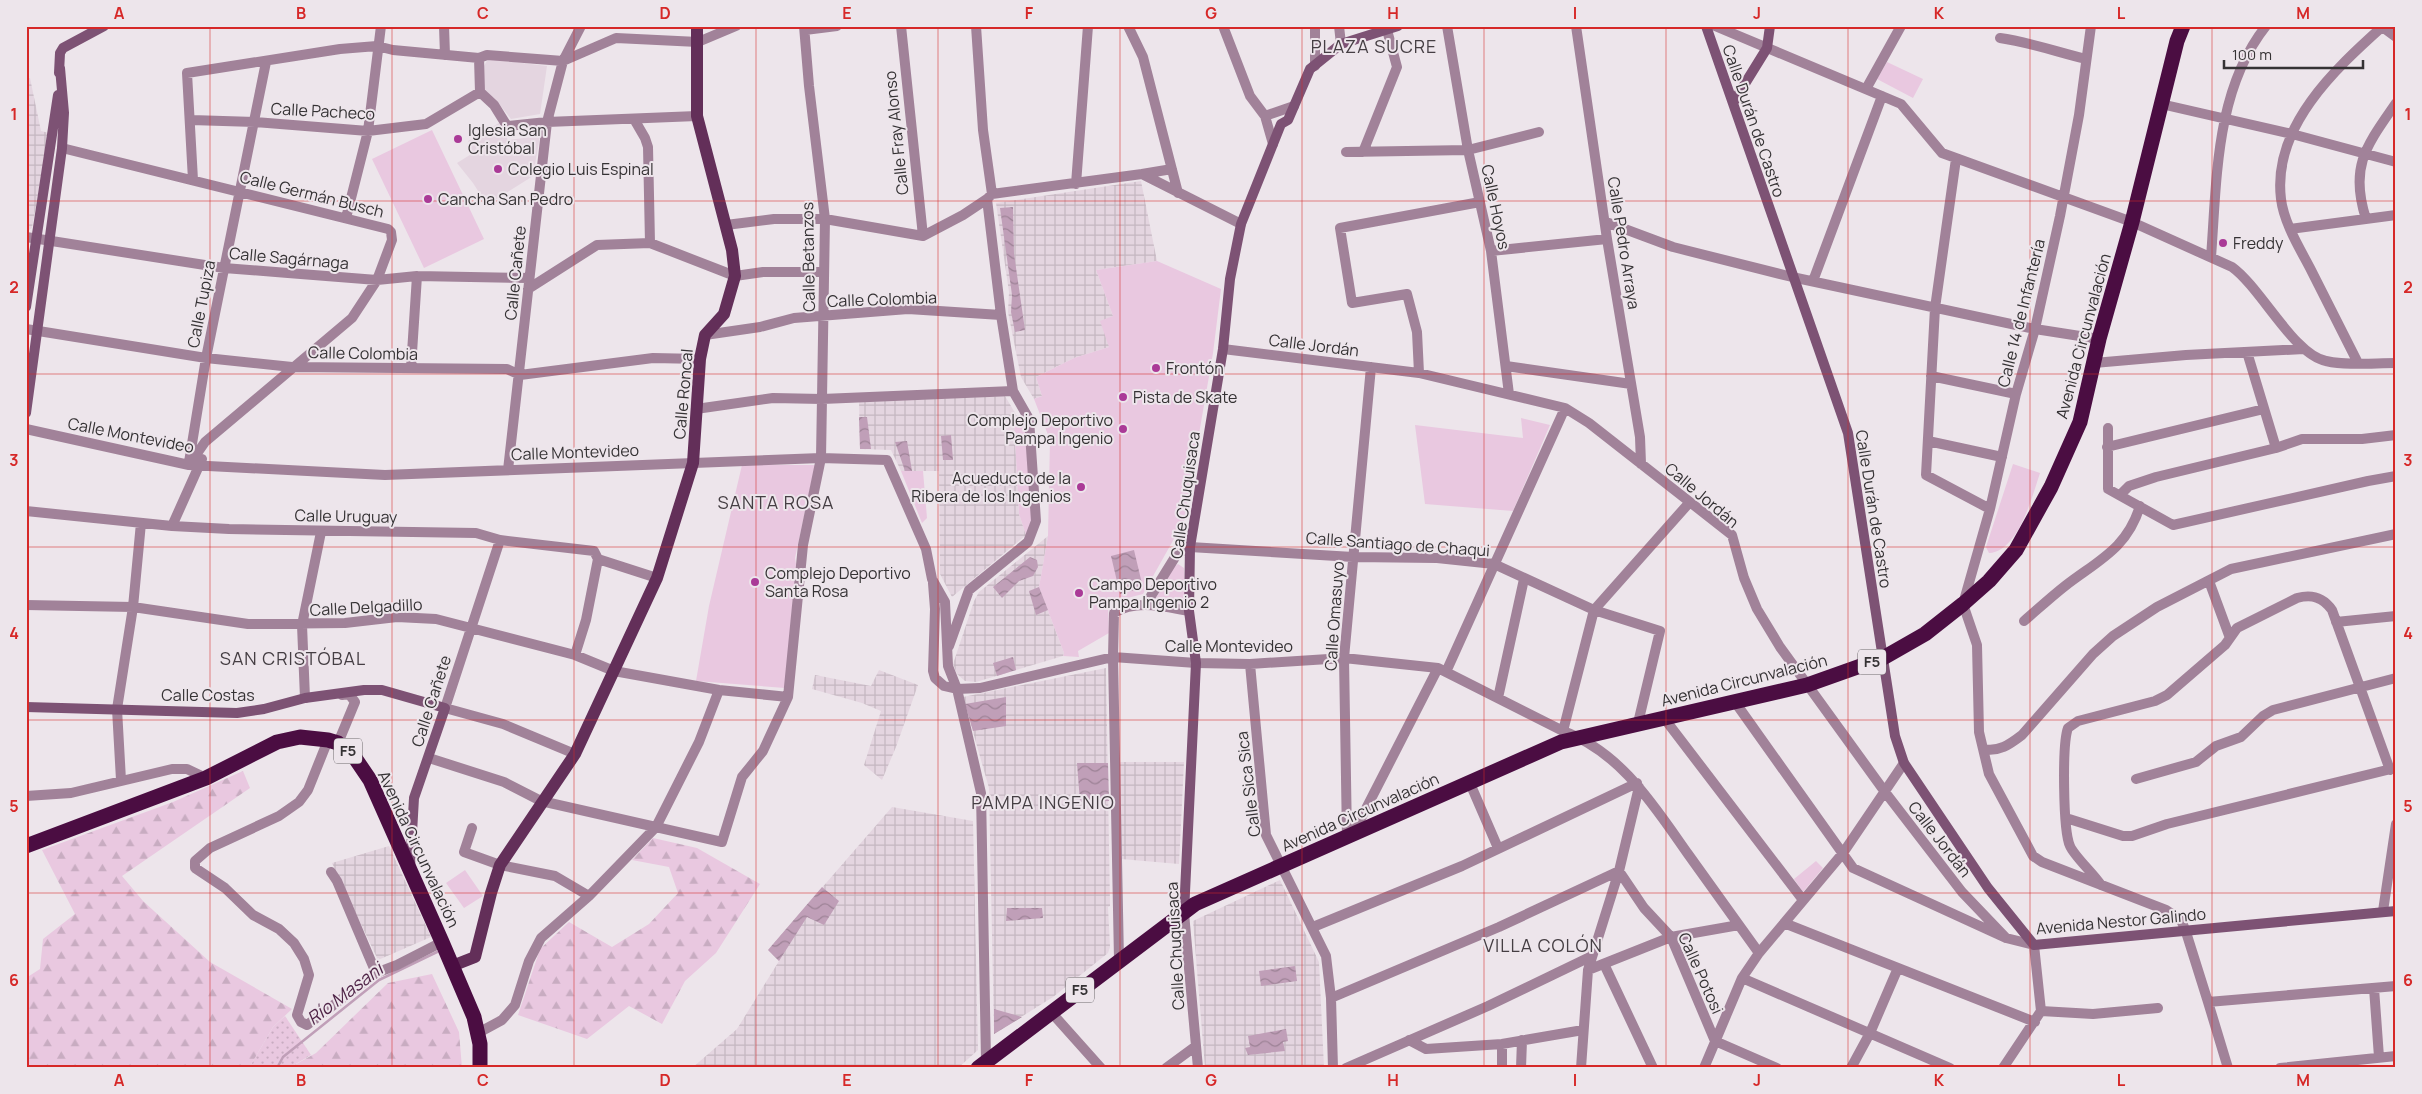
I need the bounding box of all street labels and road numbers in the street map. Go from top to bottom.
street label: Calle Durán de Castro [1718,42,1790,200]
street label: Calle Fray Alonso [879,70,913,196]
street label: Calle Pacheco [270,97,376,125]
street label: Calle Hoyos [1476,162,1516,252]
street label: Calle Germán Busch [238,165,386,223]
street label: Calle Pedro Arraya [1603,175,1645,311]
street label: Calle Betanzos [796,202,820,312]
street label: Calle Cañete [499,225,531,321]
street label: Calle 14 de Infantería [1992,237,2050,389]
street label: Calle Sagárnaga [228,242,350,274]
street label: Avenida Circunvalación [2050,251,2116,421]
street label: Calle Tupiza [182,258,220,350]
street label: Calle Colombia [827,286,937,312]
street label: Calle Jordán [1268,329,1360,361]
street label: Calle Colombia [308,341,418,365]
street label: Calle Roncal [668,348,698,440]
street label: Calle Montevideo [66,412,196,458]
street label: Calle Durán de Castro [1851,428,1897,590]
street label: Calle Chuquisaca [1165,430,1205,560]
street label: Calle Montevideo [511,439,639,465]
street label: Calle Jordán [1660,457,1744,533]
street label: Calle Uruguay [294,504,398,528]
street label: Calle Santiago de Chaqui [1305,527,1491,561]
street label: Calle Omasuyo [1319,560,1349,672]
street label: Calle Delgadillo [309,593,423,621]
street label: Calle Montevideo [1165,635,1293,657]
street label: Avenida Circunvalación [1659,649,1829,711]
road number: F5 [1858,650,1886,674]
street label: Calle Cañete [406,652,456,750]
street label: Calle Costas [161,684,255,706]
street label: Calle Sica Sica [1231,730,1265,838]
road number: F5 [334,738,362,764]
street label: Avenida Circunvalación [373,767,465,931]
street label: Avenida Circunvalación [1278,767,1442,857]
street label: Calle Jordán [1903,796,1977,882]
street label: Calle Chuquisaca [1161,881,1189,1011]
street label: Avenida Nestor Galindo [2035,903,2207,939]
street label: Calle Potosi [1673,929,1729,1017]
road number: F5 [1066,978,1094,1002]

